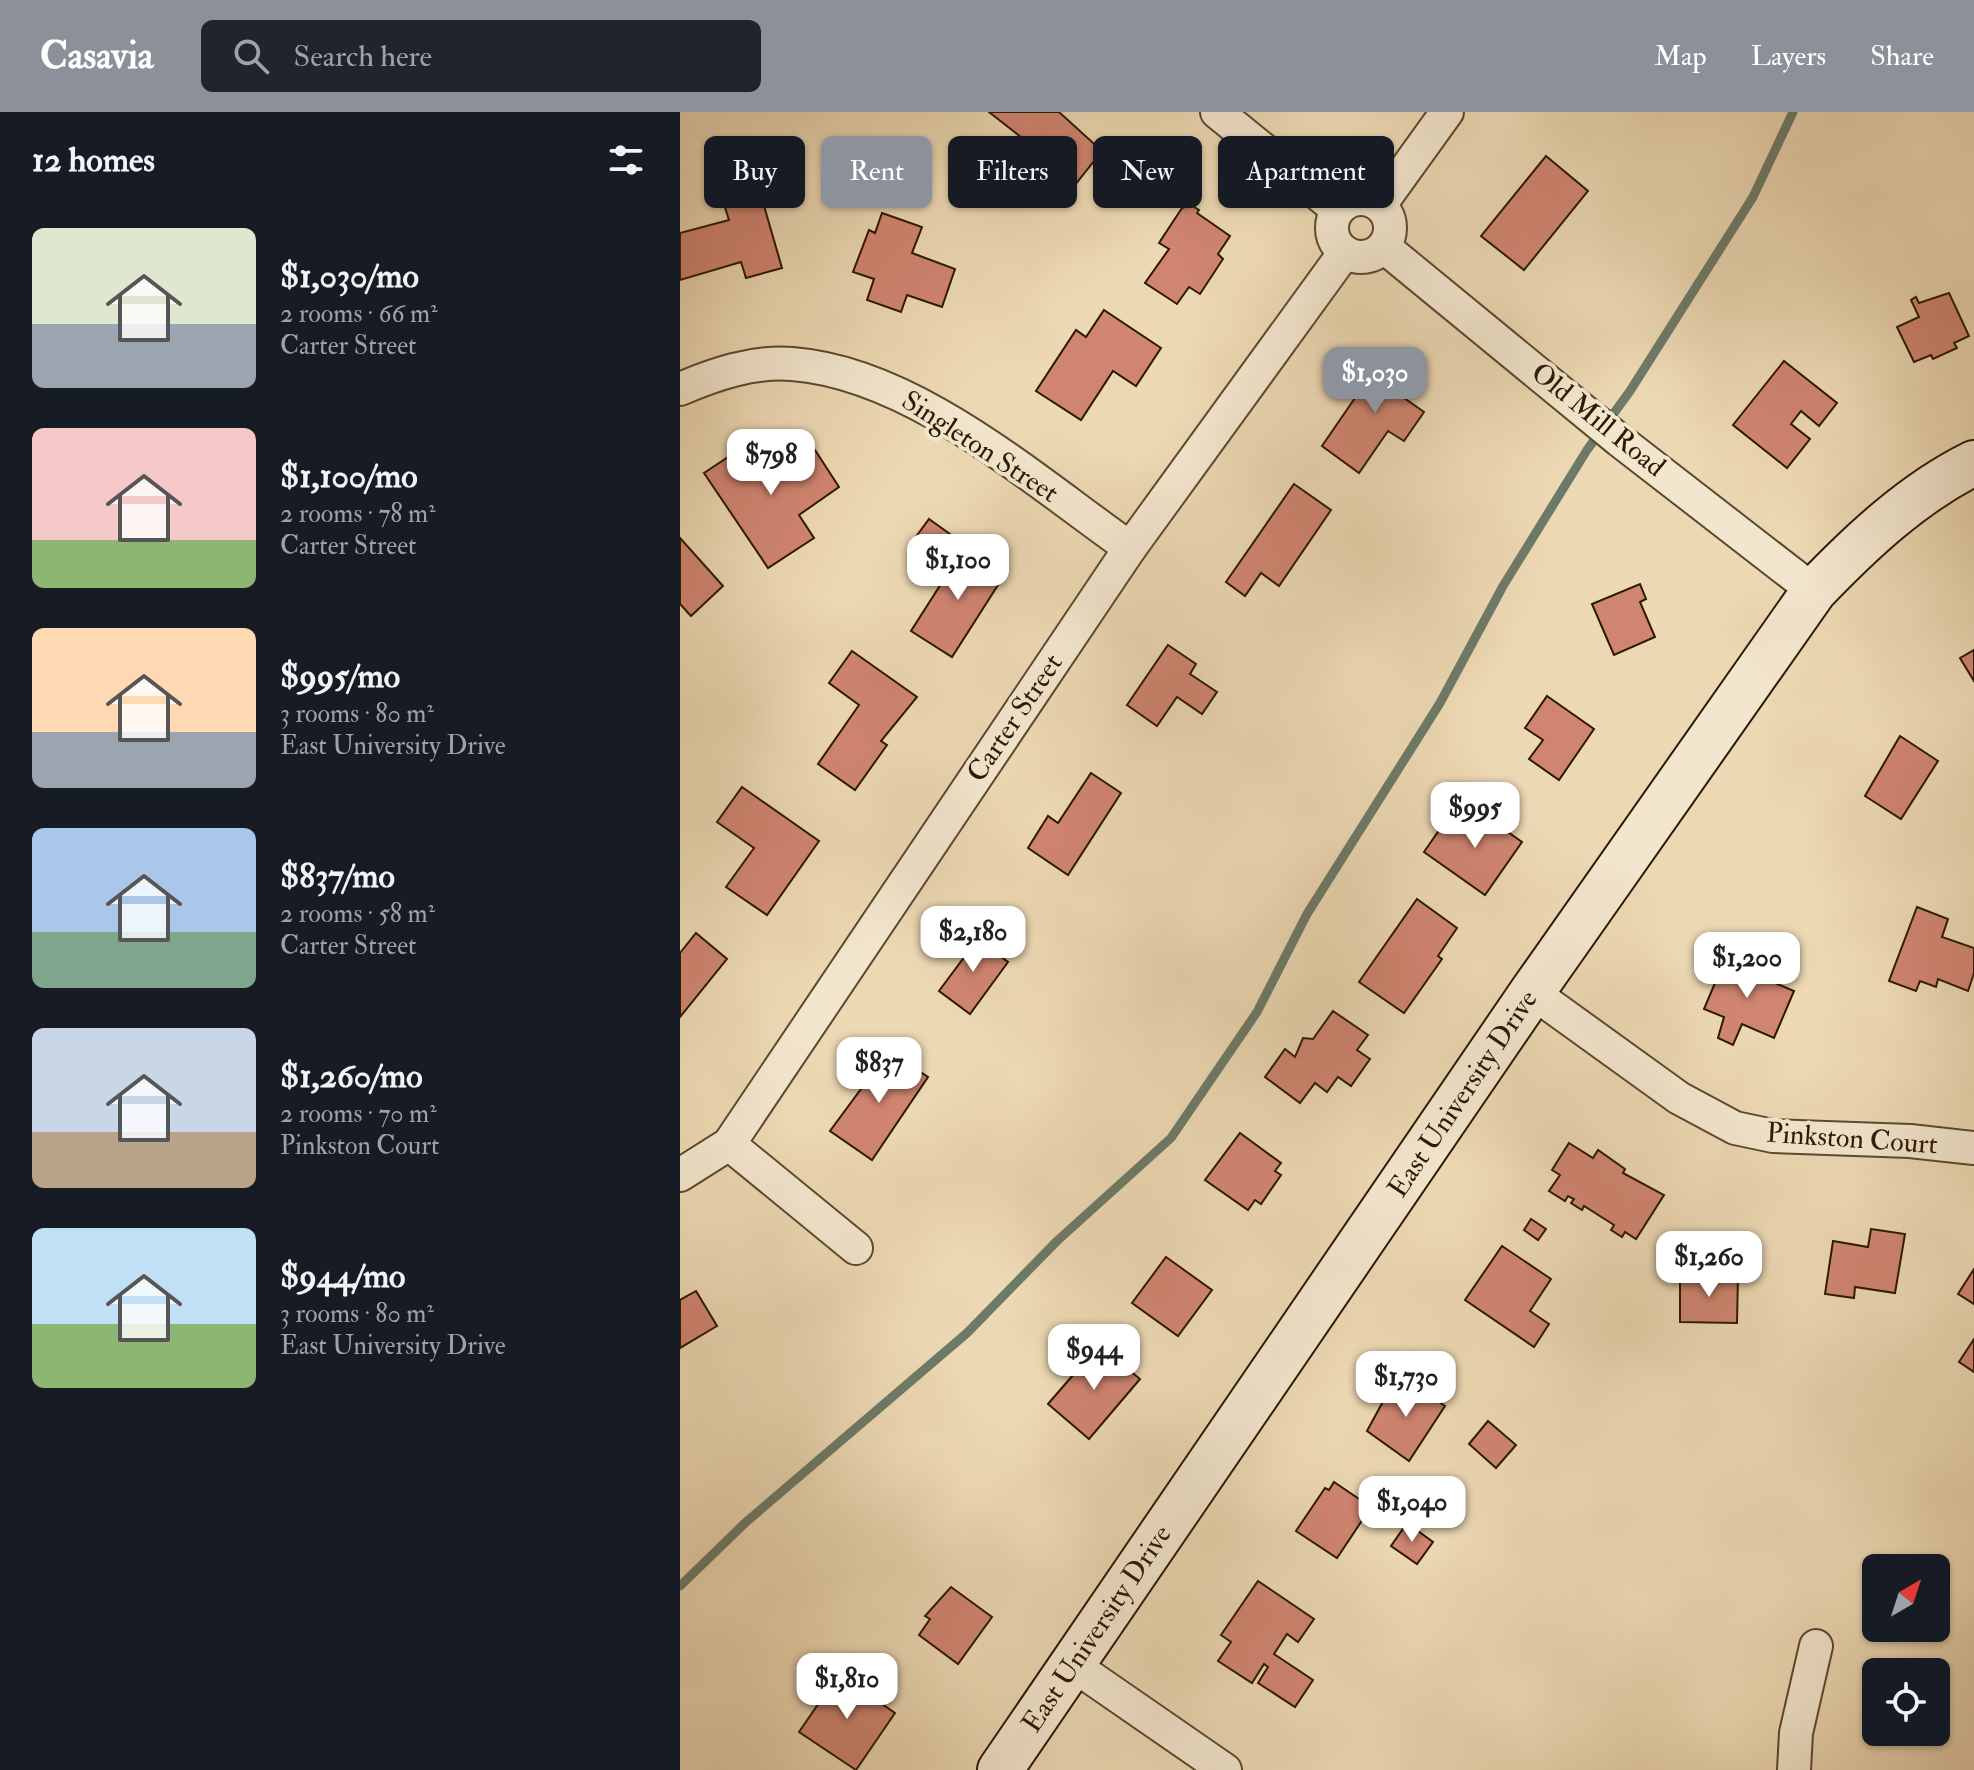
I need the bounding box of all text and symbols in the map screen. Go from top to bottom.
search box [201,20,761,92]
text: Casavia [40,32,153,80]
icon: search [229,34,273,78]
text: Search here [293,38,432,75]
text: Map [1654,39,1707,74]
text: Layers [1751,39,1826,74]
text: Share [1870,39,1934,74]
chip: Buy [704,136,805,208]
chip: Rent [821,136,932,208]
chip: Filters [948,136,1077,208]
chip: New [1093,136,1202,208]
chip: Apartment [1218,136,1394,208]
icon: filters [604,138,648,182]
text: 12 homes [32,139,155,182]
text: $1,030/mo [280,255,419,298]
icon: home [96,260,192,356]
text: 2 rooms · 66 m² [280,298,438,330]
text: Carter Street [280,330,416,362]
pin: $1,030 [1310,347,1440,415]
street label: Old Mill Road [1524,355,1672,485]
text: $1,030 [1342,357,1408,389]
street label: Singleton Street [895,383,1065,511]
pin: $798 [724,429,818,497]
text: $798 [745,439,797,471]
text: $1,100/mo [280,455,418,498]
icon: home [96,460,192,556]
text: 2 rooms · 78 m² [280,498,436,530]
text: Carter Street [280,530,416,562]
pin: $1,100 [893,534,1023,602]
text: $1,100 [925,544,991,576]
street label: Carter Street [959,647,1071,789]
text: $995/mo [280,655,400,698]
icon: home [96,660,192,756]
text: 3 rooms · 80 m² [280,698,434,730]
text: East University Drive [280,730,506,762]
pin: $995 [1428,782,1522,850]
text: $995 [1449,792,1501,824]
text: $837/mo [280,855,395,898]
icon: home [96,860,192,956]
text: 2 rooms · 58 m² [280,898,435,930]
pin: $2,180 [908,906,1038,974]
text: $2,180 [939,916,1007,948]
text: Carter Street [280,930,416,962]
pin: $1,200 [1682,932,1812,1000]
text: $1,200 [1712,942,1782,974]
street label: East University Drive [1381,983,1546,1205]
pin: $837 [832,1037,926,1105]
text: $837 [855,1047,903,1079]
text: $1,260/mo [280,1055,423,1098]
icon: home [96,1060,192,1156]
text: 2 rooms · 70 m² [280,1098,437,1130]
street label: Pinkston Court [1765,1116,1939,1162]
text: Pinkston Court [280,1130,439,1162]
pin: $1,260 [1644,1231,1774,1299]
text: $1,260 [1674,1241,1744,1273]
text: $944/mo [280,1255,406,1298]
icon: home [96,1260,192,1356]
text: 3 rooms · 80 m² [280,1298,434,1330]
pin: $944 [1047,1324,1141,1392]
text: East University Drive [280,1330,506,1362]
text: $944 [1066,1334,1122,1366]
pin: $1,730 [1341,1351,1471,1419]
text: $1,730 [1374,1361,1438,1393]
pin: $1,040 [1347,1476,1477,1544]
text: $1,040 [1377,1486,1447,1518]
street label: East University Drive [1015,1518,1180,1740]
north arrow [1862,1554,1950,1642]
map controls [1862,1554,1950,1746]
pin: $1,810 [782,1653,912,1721]
button: locate [1862,1658,1950,1746]
text: $1,810 [815,1663,879,1695]

